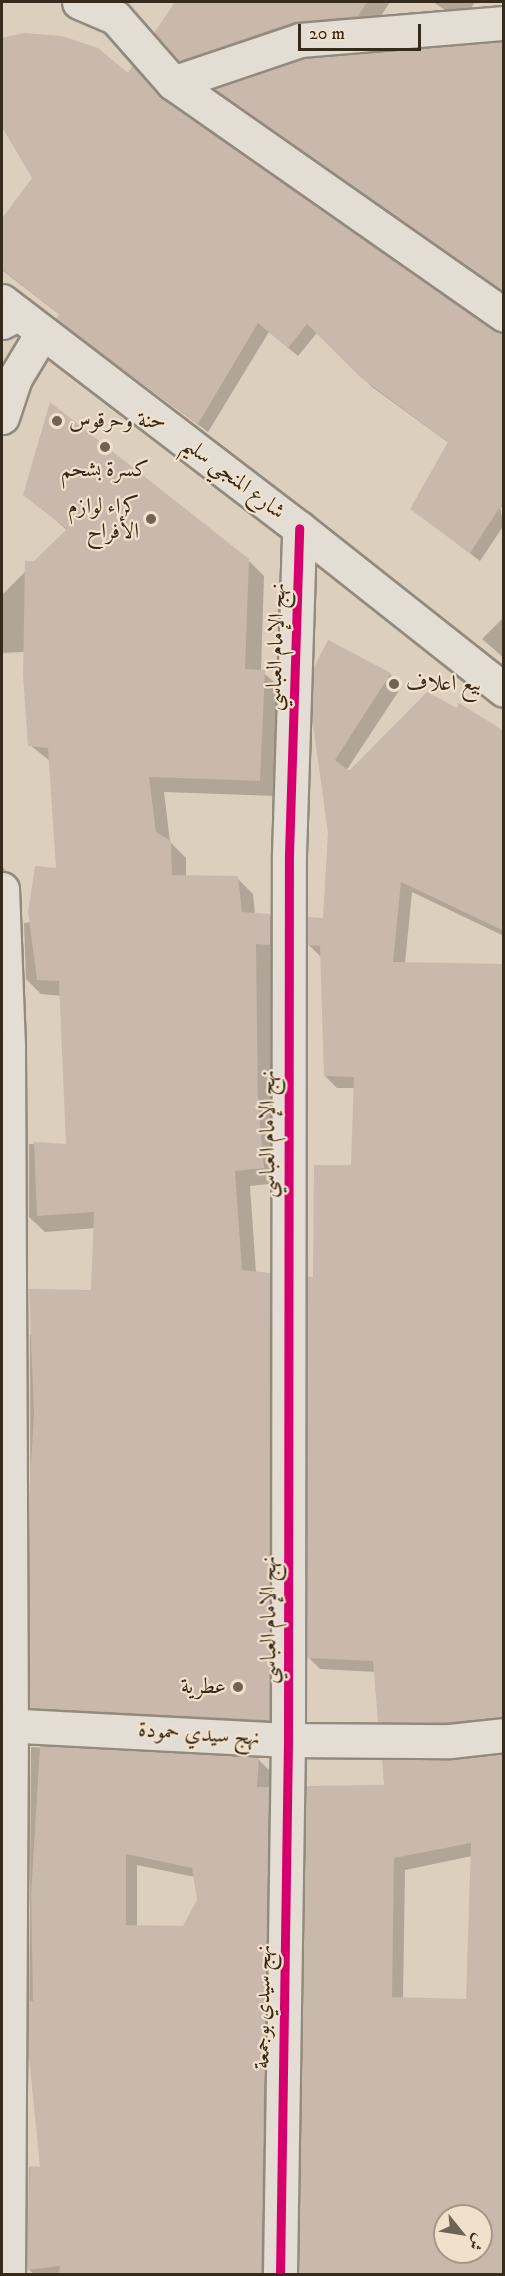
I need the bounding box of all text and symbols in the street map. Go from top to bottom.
scale bar [301,12,424,50]
text: 20 m [309,23,345,45]
place label: حنة وحرقوس [69,408,166,434]
marker: حنة وحرقوس [50,414,64,428]
street label: شارع المنجي سليم [178,431,290,525]
marker: كسرة بشحم [98,440,112,454]
place label: كسرة بشحم [61,457,149,483]
place label: كراء لوازم الأفراح [68,493,139,544]
marker: كراء لوازم الأفراح [144,512,158,526]
street label: نهج الإمام العباسي [261,582,291,712]
place label: بيع اعلاف [406,671,481,697]
marker: بيع اعلاف [387,677,401,691]
street label: نهج الإمام العباسي [255,1070,281,1198]
street label: نهج الإمام العباسي [256,1556,282,1684]
place label: عطرية [181,1674,226,1700]
marker: عطرية [231,1680,245,1694]
street label: نهج سيدي حمودة [137,1717,261,1751]
street label: نهج سيدي بوجمعة [249,1945,277,2069]
north arrow [433,2204,493,2264]
text: ش [464,2230,489,2254]

